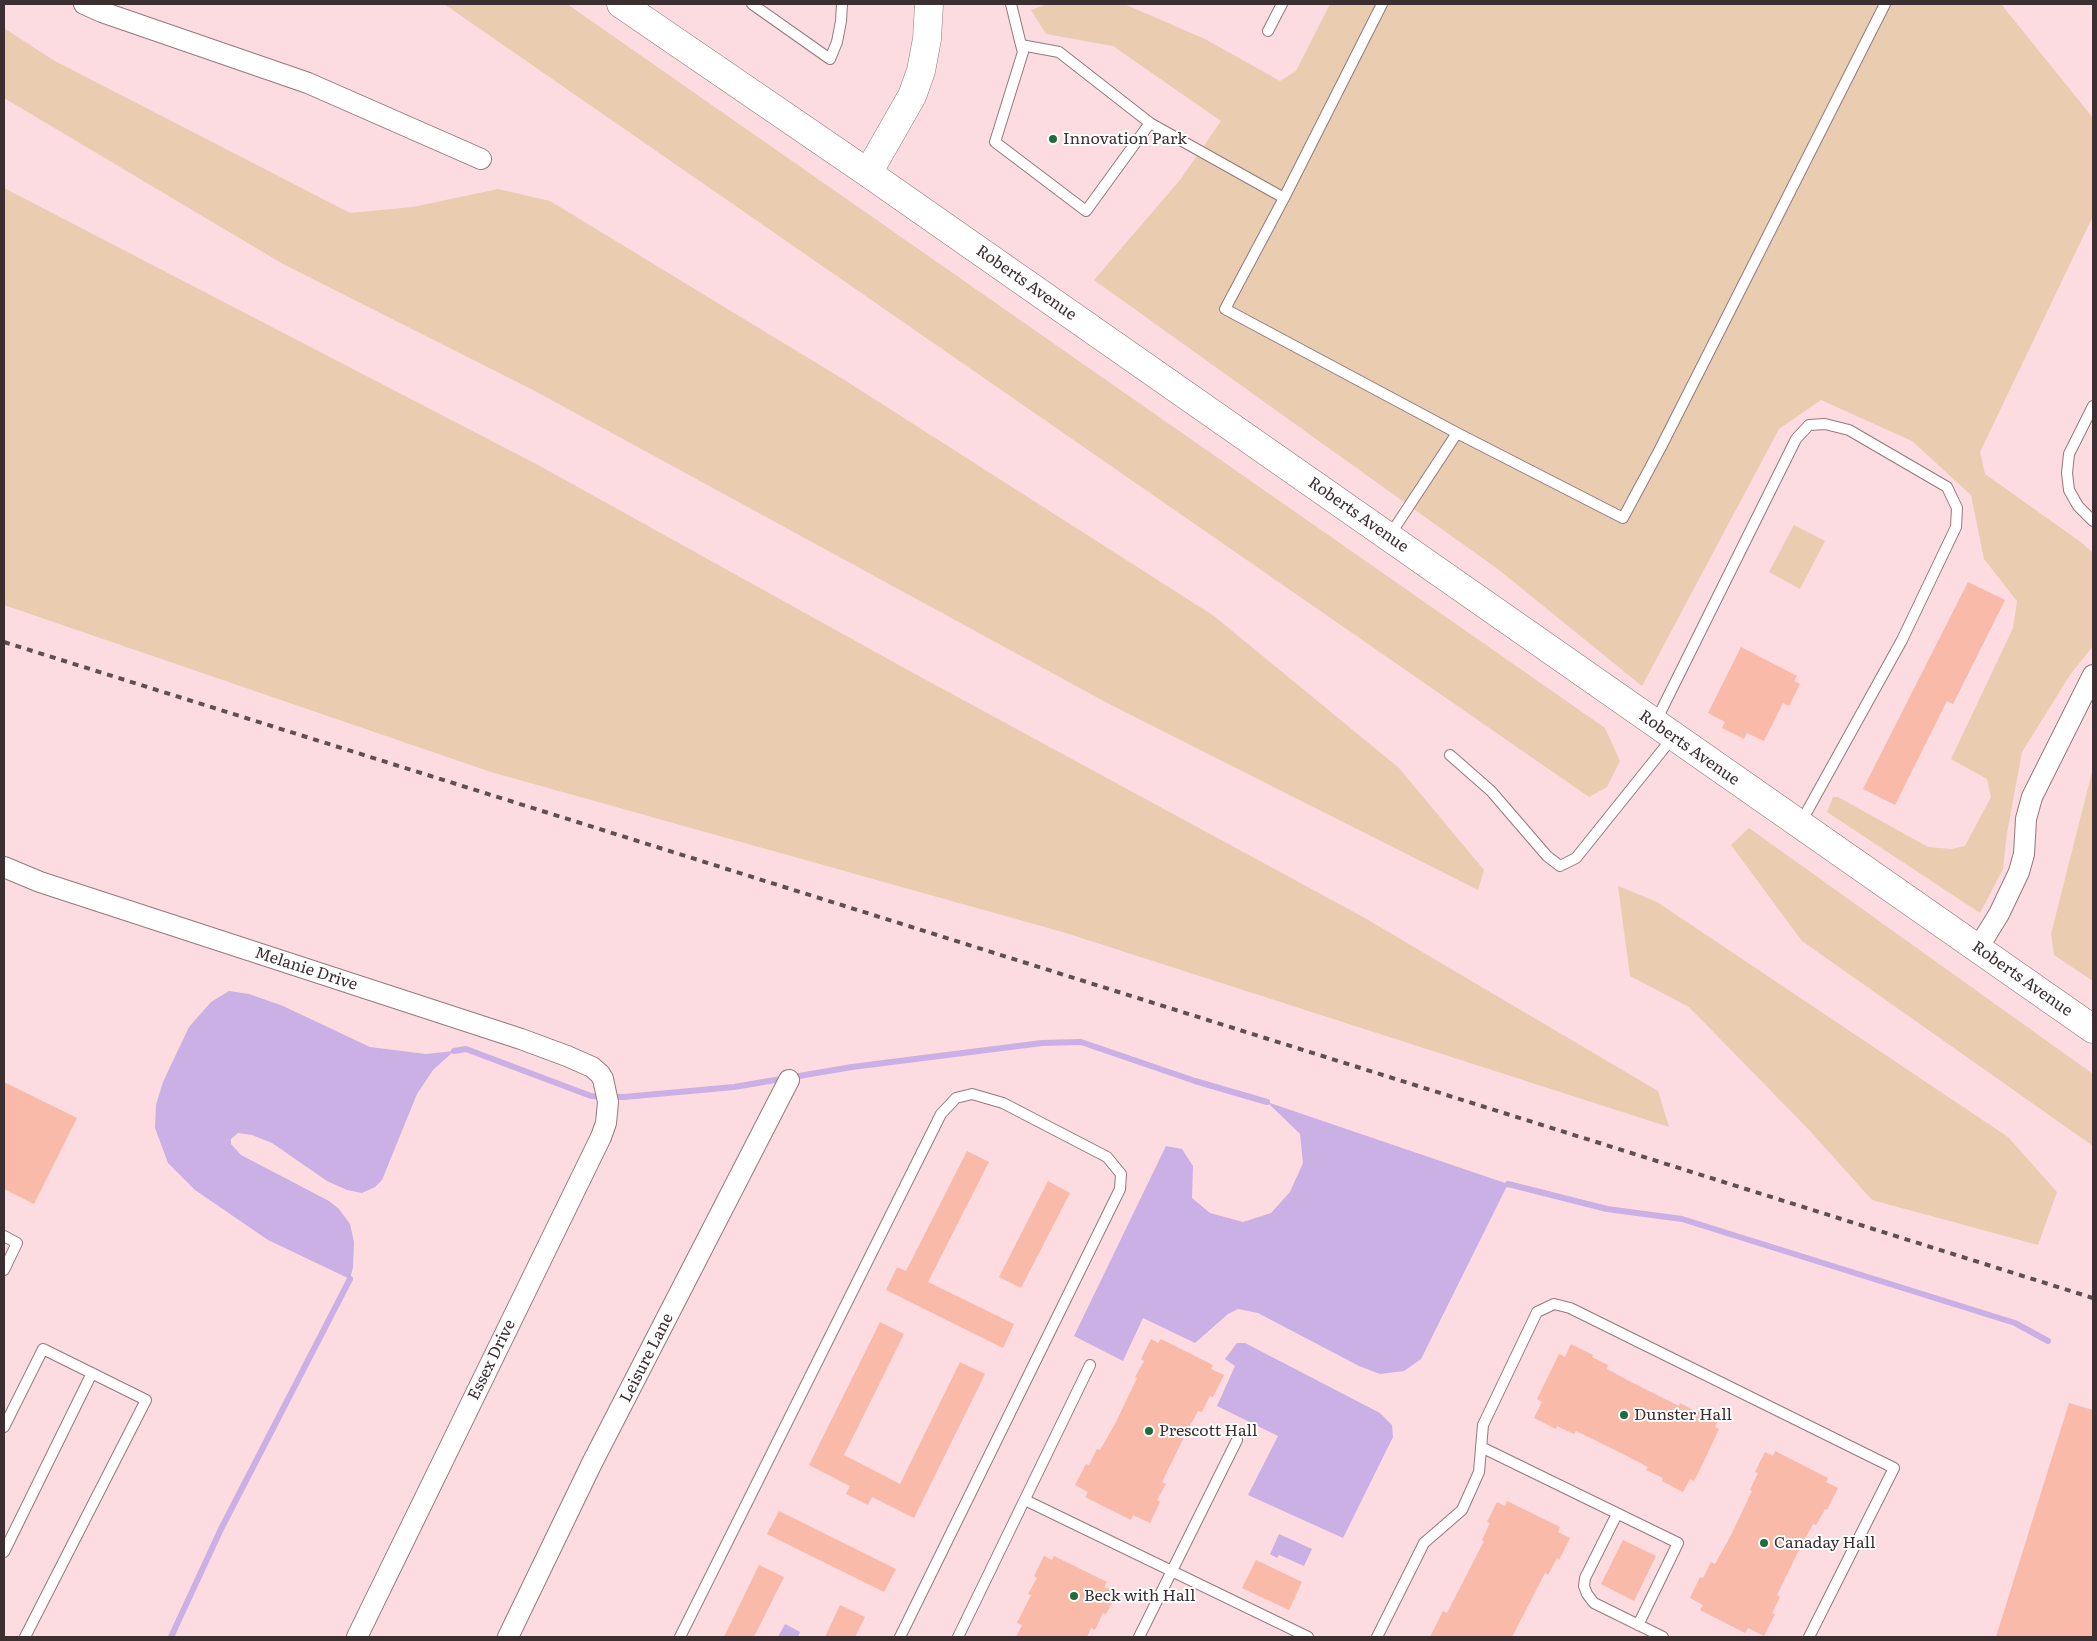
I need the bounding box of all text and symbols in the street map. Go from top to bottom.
place label: Innovation Park [1063,129,1187,149]
marker: Innovation Park [1047,133,1059,145]
street label: Roberts Avenue [972,241,1080,325]
street label: Roberts Avenue [1304,473,1412,557]
street label: Roberts Avenue [1635,706,1743,790]
street label: Roberts Avenue [1968,937,2076,1021]
street label: Melanie Drive [252,943,360,995]
street label: Leisure Lane [616,1310,678,1406]
street label: Essex Drive [464,1317,520,1403]
place label: Dunster Hall [1634,1405,1732,1425]
marker: Dunster Hall [1618,1409,1630,1421]
place label: Prescott Hall [1159,1421,1257,1441]
marker: Prescott Hall [1143,1425,1155,1437]
place label: Canaday Hall [1774,1533,1875,1553]
marker: Canaday Hall [1758,1537,1770,1549]
place label: Beck with Hall [1084,1586,1195,1606]
marker: Beck with Hall [1068,1590,1080,1602]

